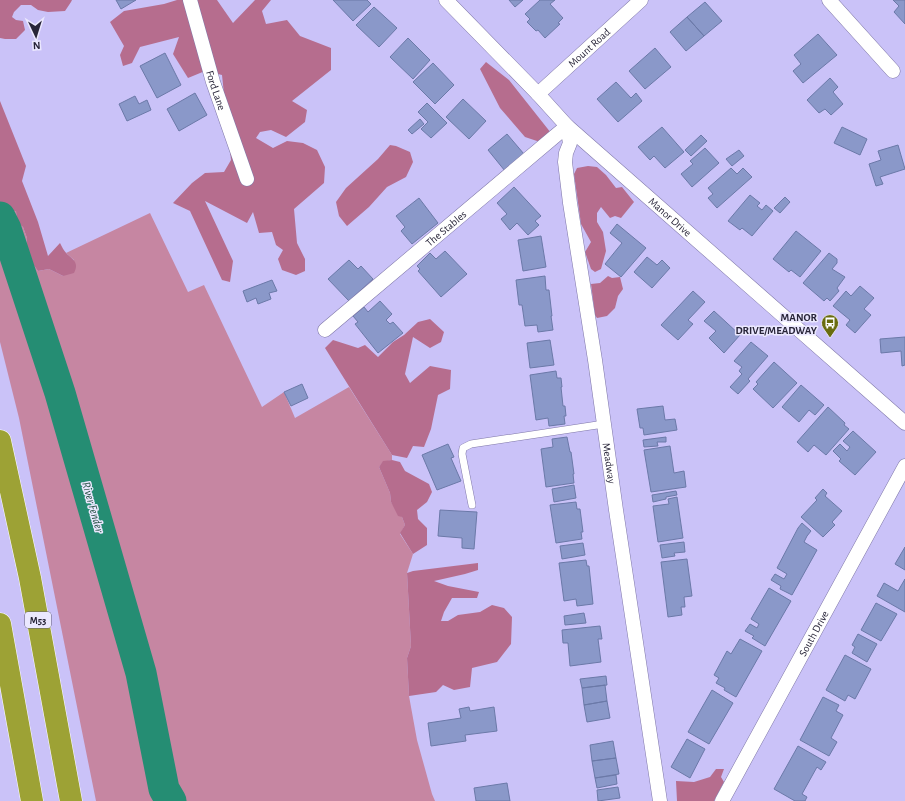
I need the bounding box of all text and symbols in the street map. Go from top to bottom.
north arrow [16,16,56,56]
street label: Mount Road [566,26,613,70]
text: N [32,40,41,51]
street label: Ford Lane [204,69,227,112]
street label: Manor Drive [646,195,693,239]
street label: The Stables [424,208,469,249]
place label: MANOR DRIVE/MEADWAY [735,312,818,336]
bus stop icon: MANOR DRIVE/MEADWAY [820,313,840,338]
street label: Meadway [601,442,617,485]
water label: River Fender [80,480,106,535]
street label: South Drive [797,609,831,658]
road number: M53 [25,612,51,628]

